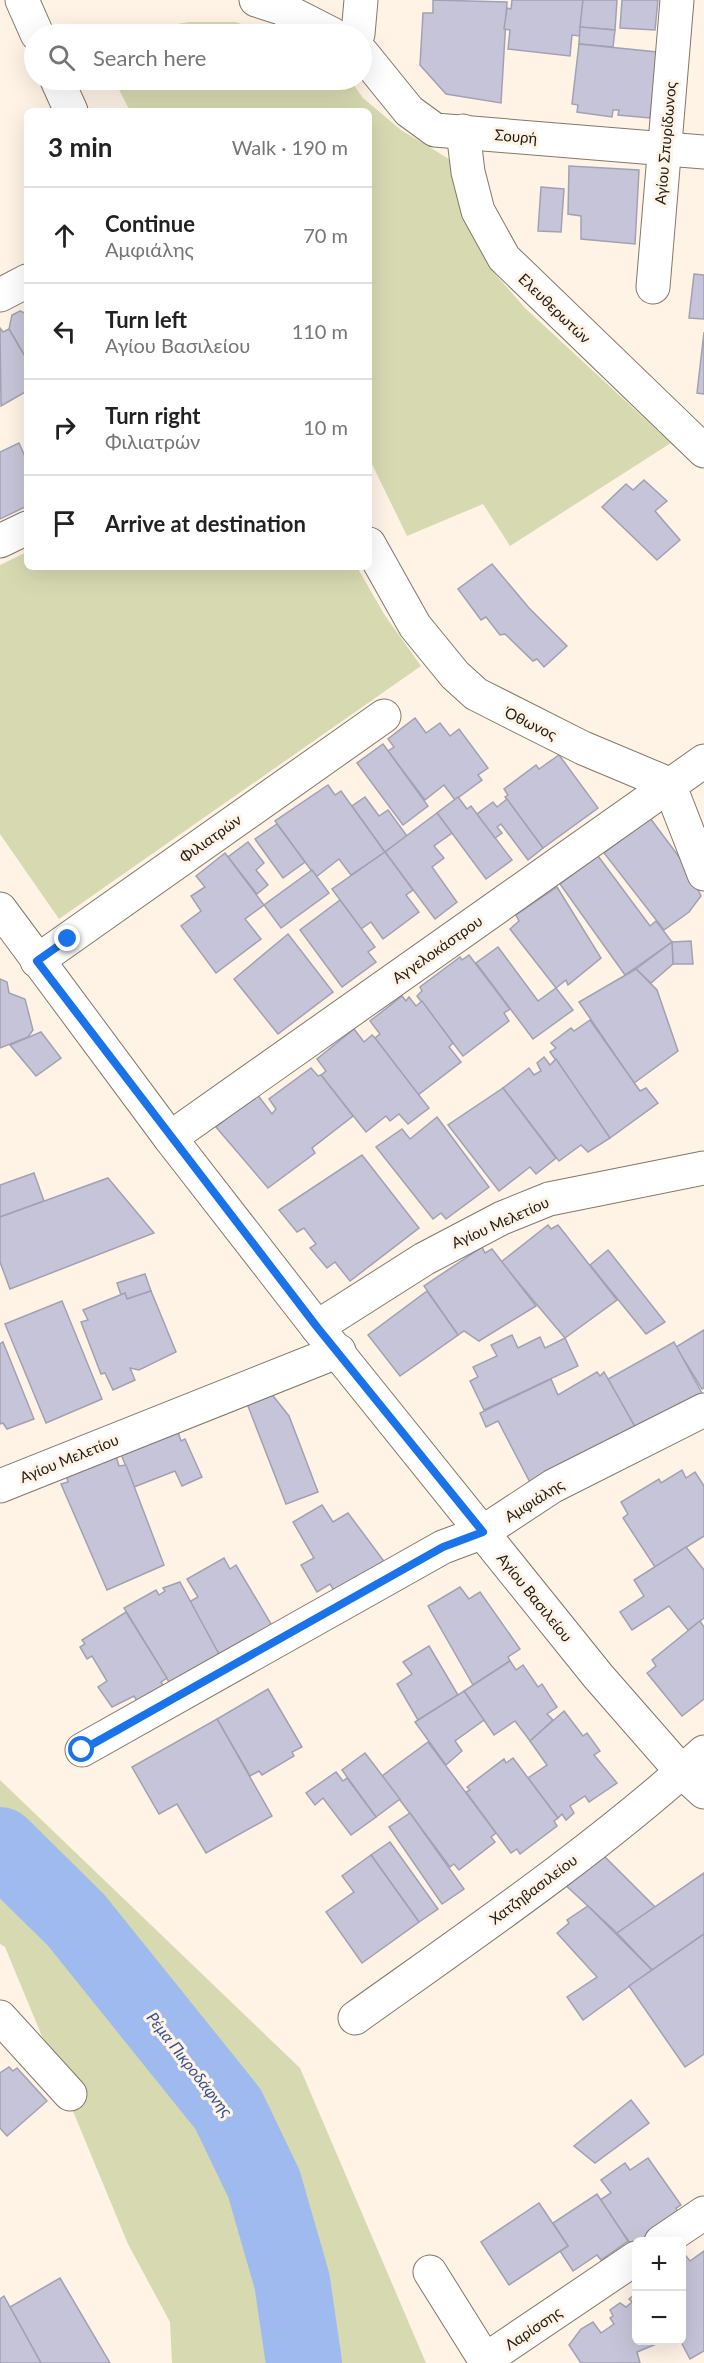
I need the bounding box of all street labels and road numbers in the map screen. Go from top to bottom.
street label: Αγίου Σπυρίδωνος [651,81,679,205]
street label: Σουρή [494,125,538,147]
street label: Ελευθερωτών [515,269,595,347]
street label: Όθωνος [501,702,560,743]
street label: Φιλιατρών [176,810,245,866]
street label: Αγγελοκάστρου [388,911,486,987]
street label: Αγίου Μελετίου [448,1192,552,1252]
street label: Αγίου Μελετίου [17,1430,121,1486]
street label: Αμφιάλης [501,1475,567,1525]
street label: Αγίου Βασιλείου [494,1549,576,1645]
street label: Χατζηβασιλείου [486,1850,580,1928]
street label: Λαρίσσης [501,2302,565,2354]

